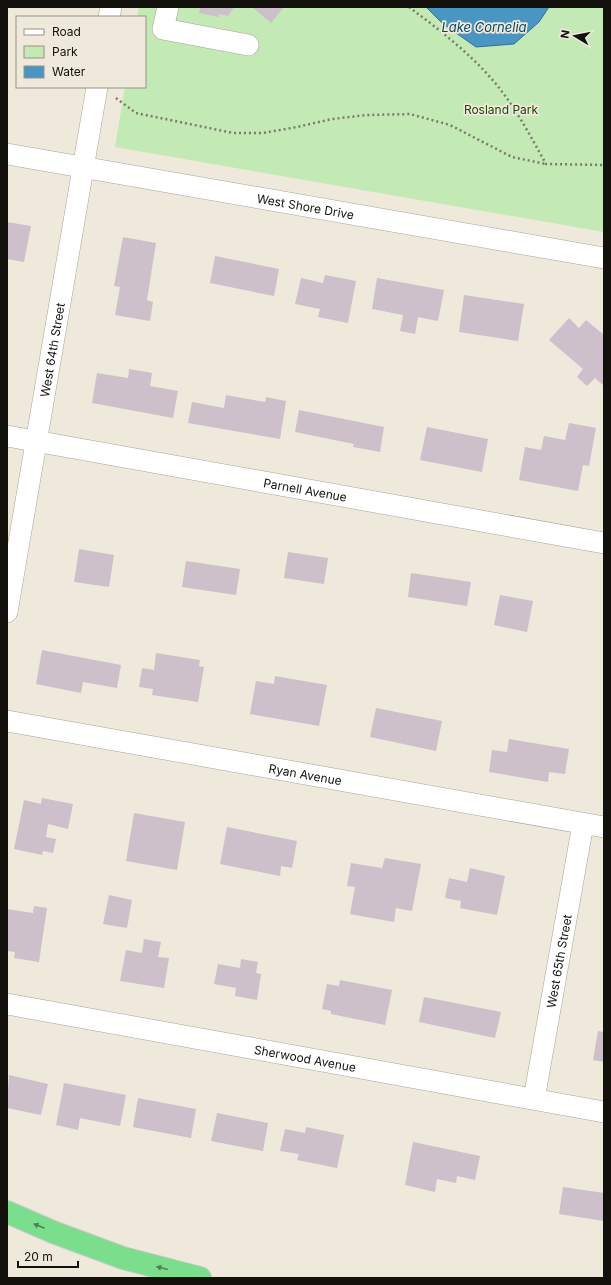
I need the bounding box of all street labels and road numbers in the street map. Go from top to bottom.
street label: West Shore Drive [256,190,355,222]
street label: West 64th Street [36,301,67,398]
street label: Parnell Avenue [262,475,348,504]
street label: Ryan Avenue [268,760,343,788]
street label: West 65th Street [543,913,574,1009]
street label: Sherwood Avenue [253,1041,357,1075]

